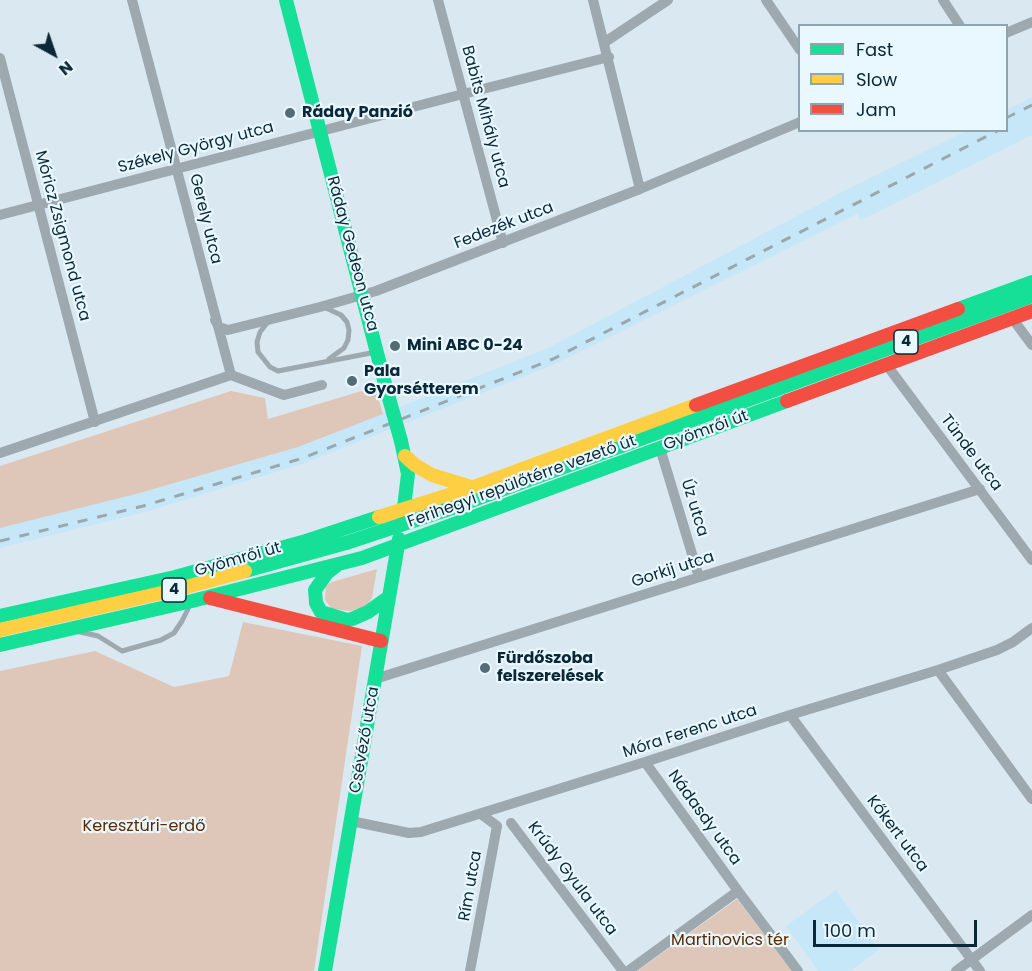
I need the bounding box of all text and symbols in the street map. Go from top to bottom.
north arrow [24,24,84,84]
legend [798,24,1008,132]
text: Fast [856,37,893,62]
street label: Babits Mihály utca [457,44,513,190]
text: N [54,55,78,81]
text: Slow [856,67,897,92]
text: Jam [856,97,896,122]
place label: Ráday Panzió [302,103,413,123]
marker: Ráday Panzió [283,106,297,120]
street label: Székely György utca [116,118,276,178]
street label: Móricz Zsigmond utca [30,149,94,323]
street label: Gerely utca [185,172,225,266]
street label: Ráday Gedeon utca [322,174,382,334]
street label: Fedezék utca [452,198,556,254]
road number: 4 [894,330,918,354]
place label: Mini ABC 0-24 [407,336,523,356]
marker: Mini ABC 0-24 [388,339,402,353]
place label: Pala Gyorsétterem [364,362,479,400]
marker: Pala Gyorsétterem [345,374,359,388]
street label: Gyömrői út [661,407,751,455]
street label: Tünde utca [936,411,1006,495]
street label: Ferihegyi repülőtérre vezető út [405,432,639,532]
street label: Úz utca [676,477,712,539]
street label: Gyömrői út [193,539,283,581]
street label: Gorkij utca [629,548,717,592]
road number: 4 [162,578,186,602]
place label: Fürdőszoba felszerelések [497,649,604,687]
marker: Fürdőszoba felszerelések [478,661,492,675]
street label: Csévéző utca [346,685,384,795]
street label: Móra Ferenc utca [621,701,759,763]
street label: Nádasdy utca [663,767,745,869]
street label: Kőkert utca [862,792,932,876]
park label: Keresztúri-erdő [83,817,205,837]
street label: Krúdy Gyula utca [523,818,621,940]
street label: Rím utca [455,849,487,923]
scale bar [816,908,980,946]
text: 100 m [824,918,876,943]
park label: Martinovics tér [671,931,789,951]

